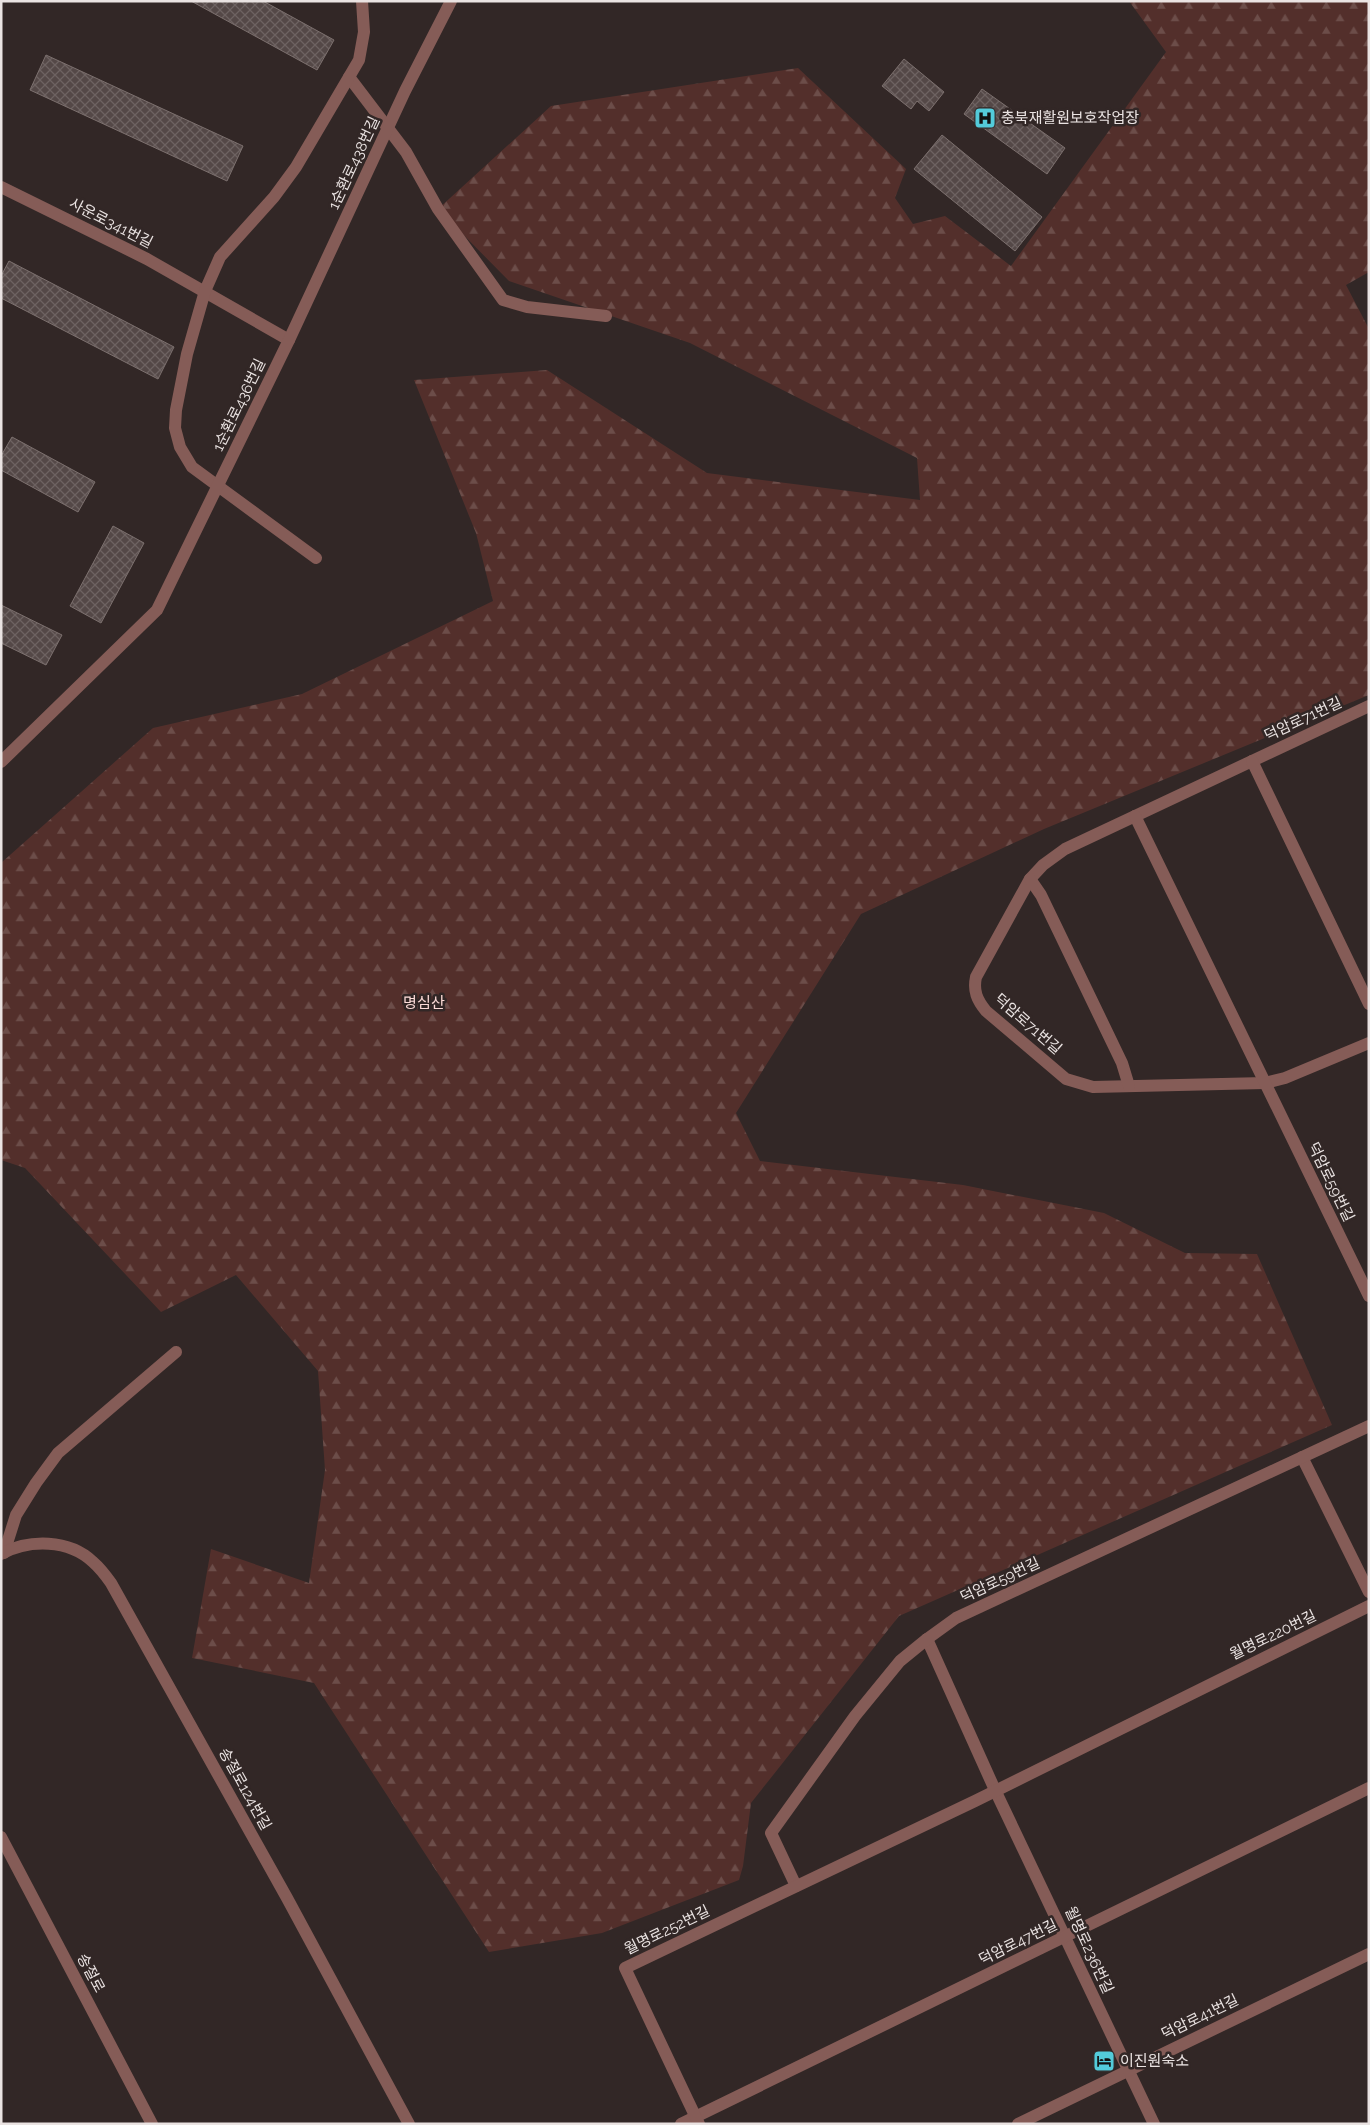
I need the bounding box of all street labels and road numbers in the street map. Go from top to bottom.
street label: 1순환로438번길 [325,114,383,212]
street label: 사운로341번길 [66,194,156,252]
street label: 1순환로436번길 [209,356,269,454]
street label: 덕암로71번길 [1261,693,1345,745]
street label: 덕암로71번길 [991,990,1065,1058]
street label: 덕암로59번길 [1304,1139,1358,1225]
street label: 덕암로59번길 [957,1554,1043,1606]
street label: 월명로220번길 [1227,1606,1319,1664]
street label: 송절로124번길 [215,1745,275,1833]
street label: 월명로252번길 [621,1902,713,1958]
street label: 월명로236번길 [1061,1904,1117,1996]
street label: 덕암로47번길 [976,1915,1060,1969]
street label: 송절로 [73,1950,109,1996]
street label: 덕암로41번길 [1158,1991,1242,2043]

